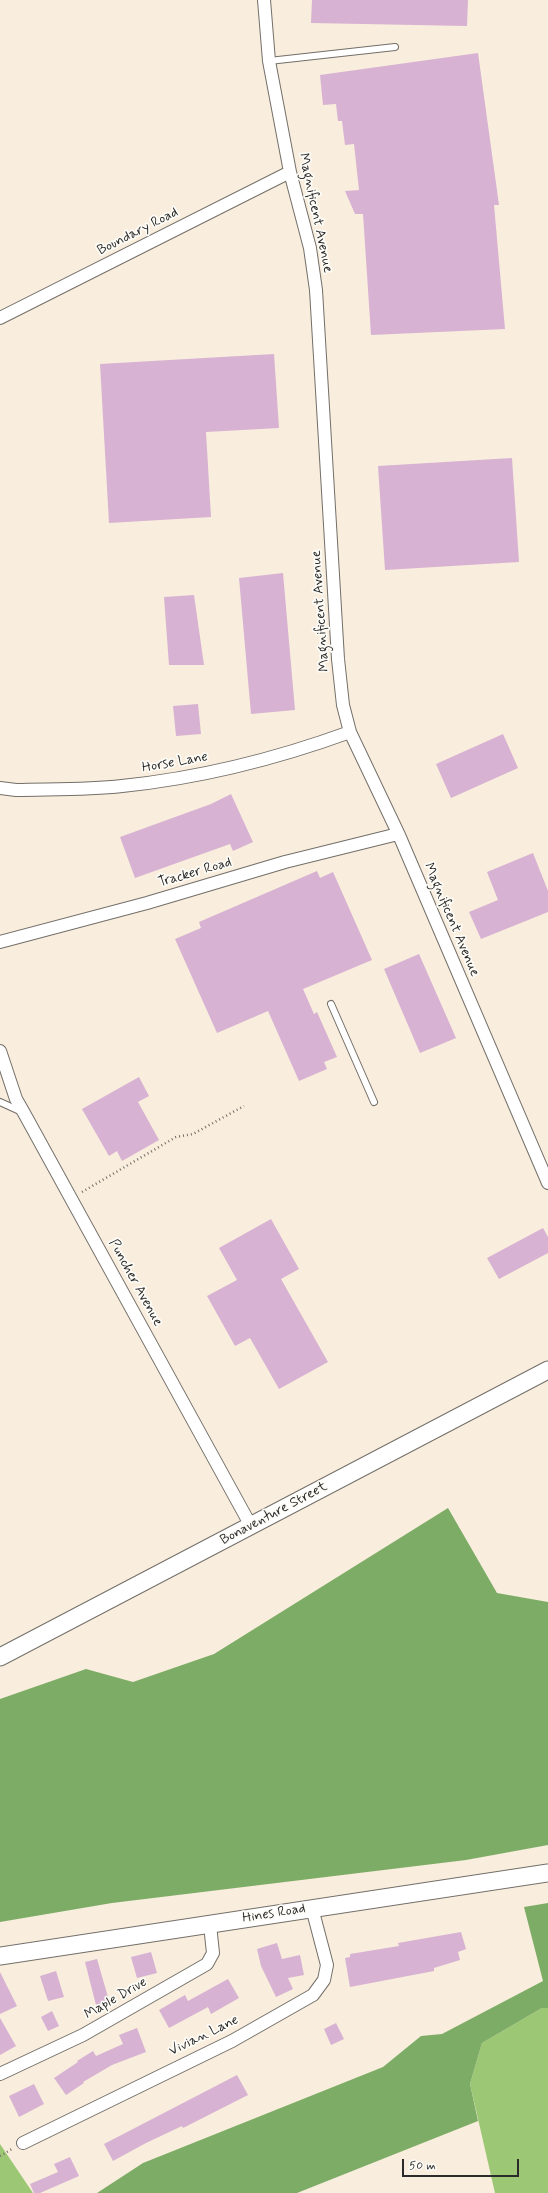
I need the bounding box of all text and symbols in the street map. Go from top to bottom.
street label: Magnificent Avenue [294,152,336,274]
street label: Boundary Road [95,204,181,260]
street label: Magnificent Avenue [308,550,334,672]
street label: Horse Lane [141,749,209,777]
street label: Tracker Road [156,854,234,892]
street label: Magnificent Avenue [419,861,483,979]
street label: Puncher Avenue [104,1237,166,1329]
street label: Bonaventure Street [218,1479,330,1549]
street label: Hines Road [241,1901,307,1927]
street label: Maple Drive [82,1974,150,2024]
street label: Vivian Lane [166,2012,242,2060]
scale bar [404,2151,521,2177]
text: 50 m [409,2158,436,2174]

